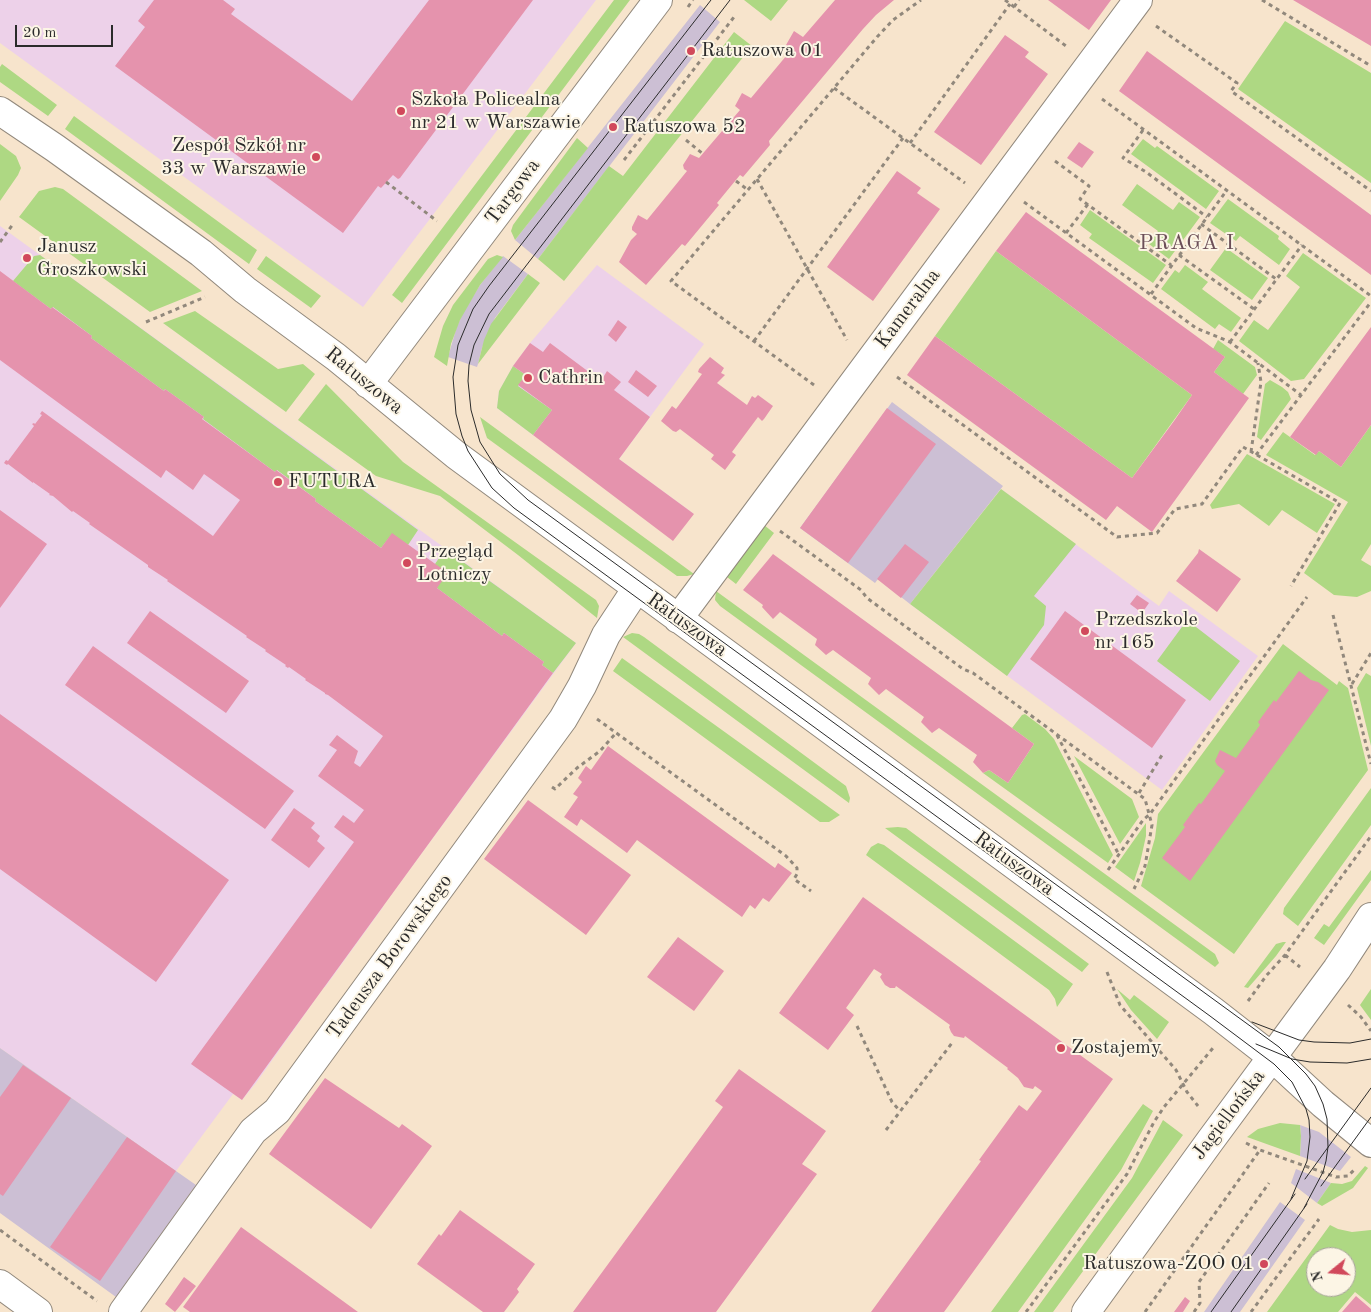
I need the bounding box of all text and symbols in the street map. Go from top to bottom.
scale bar [18,15,115,47]
text: 20 m [23,26,57,41]
place label: Ratuszowa 01 [701,39,824,63]
marker: Ratuszowa 01 [685,45,697,57]
place label: Szkoła Policealna nr 21 w Warszawie [411,88,580,135]
marker: Szkoła Policealna nr 21 w Warszawie [395,105,407,117]
place label: Ratuszowa 52 [623,115,746,139]
marker: Ratuszowa 52 [607,121,619,133]
place label: Zespół Szkół nr 33 w Warszawie [161,134,306,181]
marker: Zespół Szkół nr 33 w Warszawie [310,151,322,163]
street label: Targowa [480,154,546,230]
district label: PRAGA I [1138,230,1236,256]
place label: Janusz Groszkowski [37,235,147,282]
marker: Janusz Groszkowski [21,252,33,264]
street label: Kameralna [870,264,946,354]
street label: Ratuszowa [320,342,408,420]
place label: Cathrin [538,366,604,390]
marker: Cathrin [522,372,534,384]
place label: FUTURA [288,470,377,494]
marker: FUTURA [272,476,284,488]
place label: Przegląd Lotniczy [417,540,493,587]
marker: Przegląd Lotniczy [401,557,413,569]
street label: Ratuszowa [642,588,732,662]
place label: Przedszkole nr 165 [1095,608,1198,655]
marker: Przedszkole nr 165 [1079,625,1091,637]
street label: Ratuszowa [969,827,1059,901]
street label: Tadeusza Borowskiego [322,870,458,1044]
place label: Zostajemy [1071,1036,1162,1060]
marker: Zostajemy [1055,1042,1067,1054]
street label: Jagiellońska [1187,1065,1271,1165]
north arrow [1306,1247,1356,1297]
place label: Ratuszowa-ZOO 01 [1083,1252,1254,1276]
marker: Ratuszowa-ZOO 01 [1258,1258,1270,1270]
text: N [1309,1269,1326,1283]

